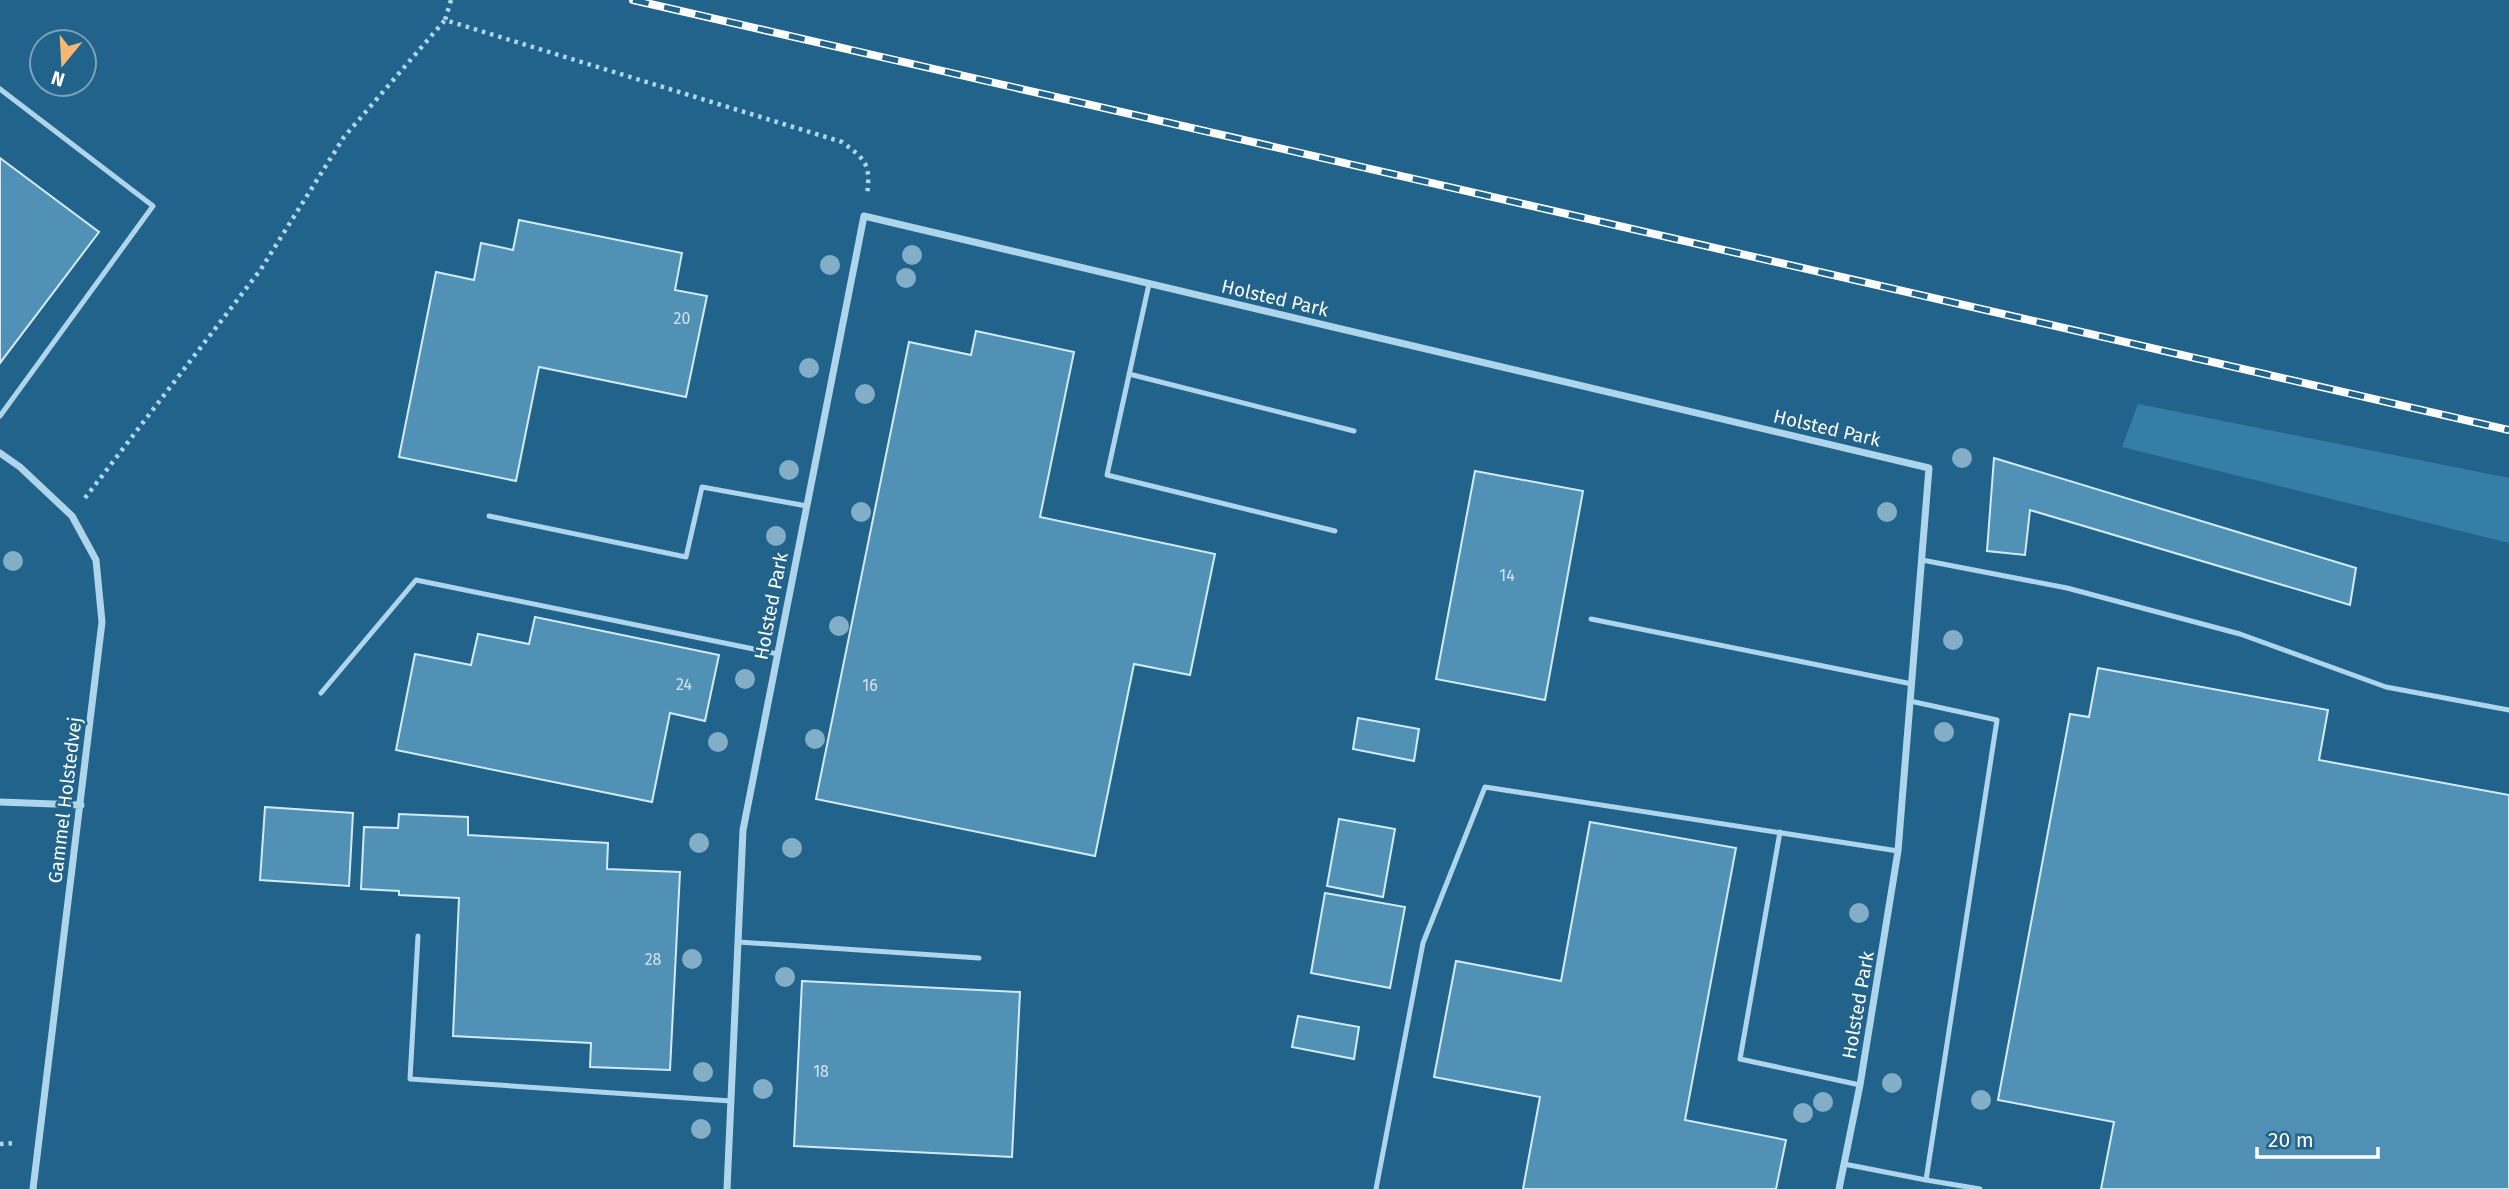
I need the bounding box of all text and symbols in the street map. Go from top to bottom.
north arrow [28,28,98,98]
text: N [48,66,67,92]
street label: Holsted Park [1219,275,1331,322]
house number: 20 [674,309,690,328]
street label: Holsted Park [1771,405,1883,452]
street label: Holsted Park [749,550,793,662]
house number: 14 [1499,566,1515,585]
house number: 24 [676,675,692,694]
house number: 16 [862,676,878,695]
street label: Gammel Holstedvej [43,715,87,885]
street label: Holsted Park [1837,949,1879,1061]
house number: 28 [645,950,662,969]
house number: 18 [813,1062,829,1081]
scale bar [2257,1116,2378,1160]
text: 20 m [2268,1127,2314,1153]

